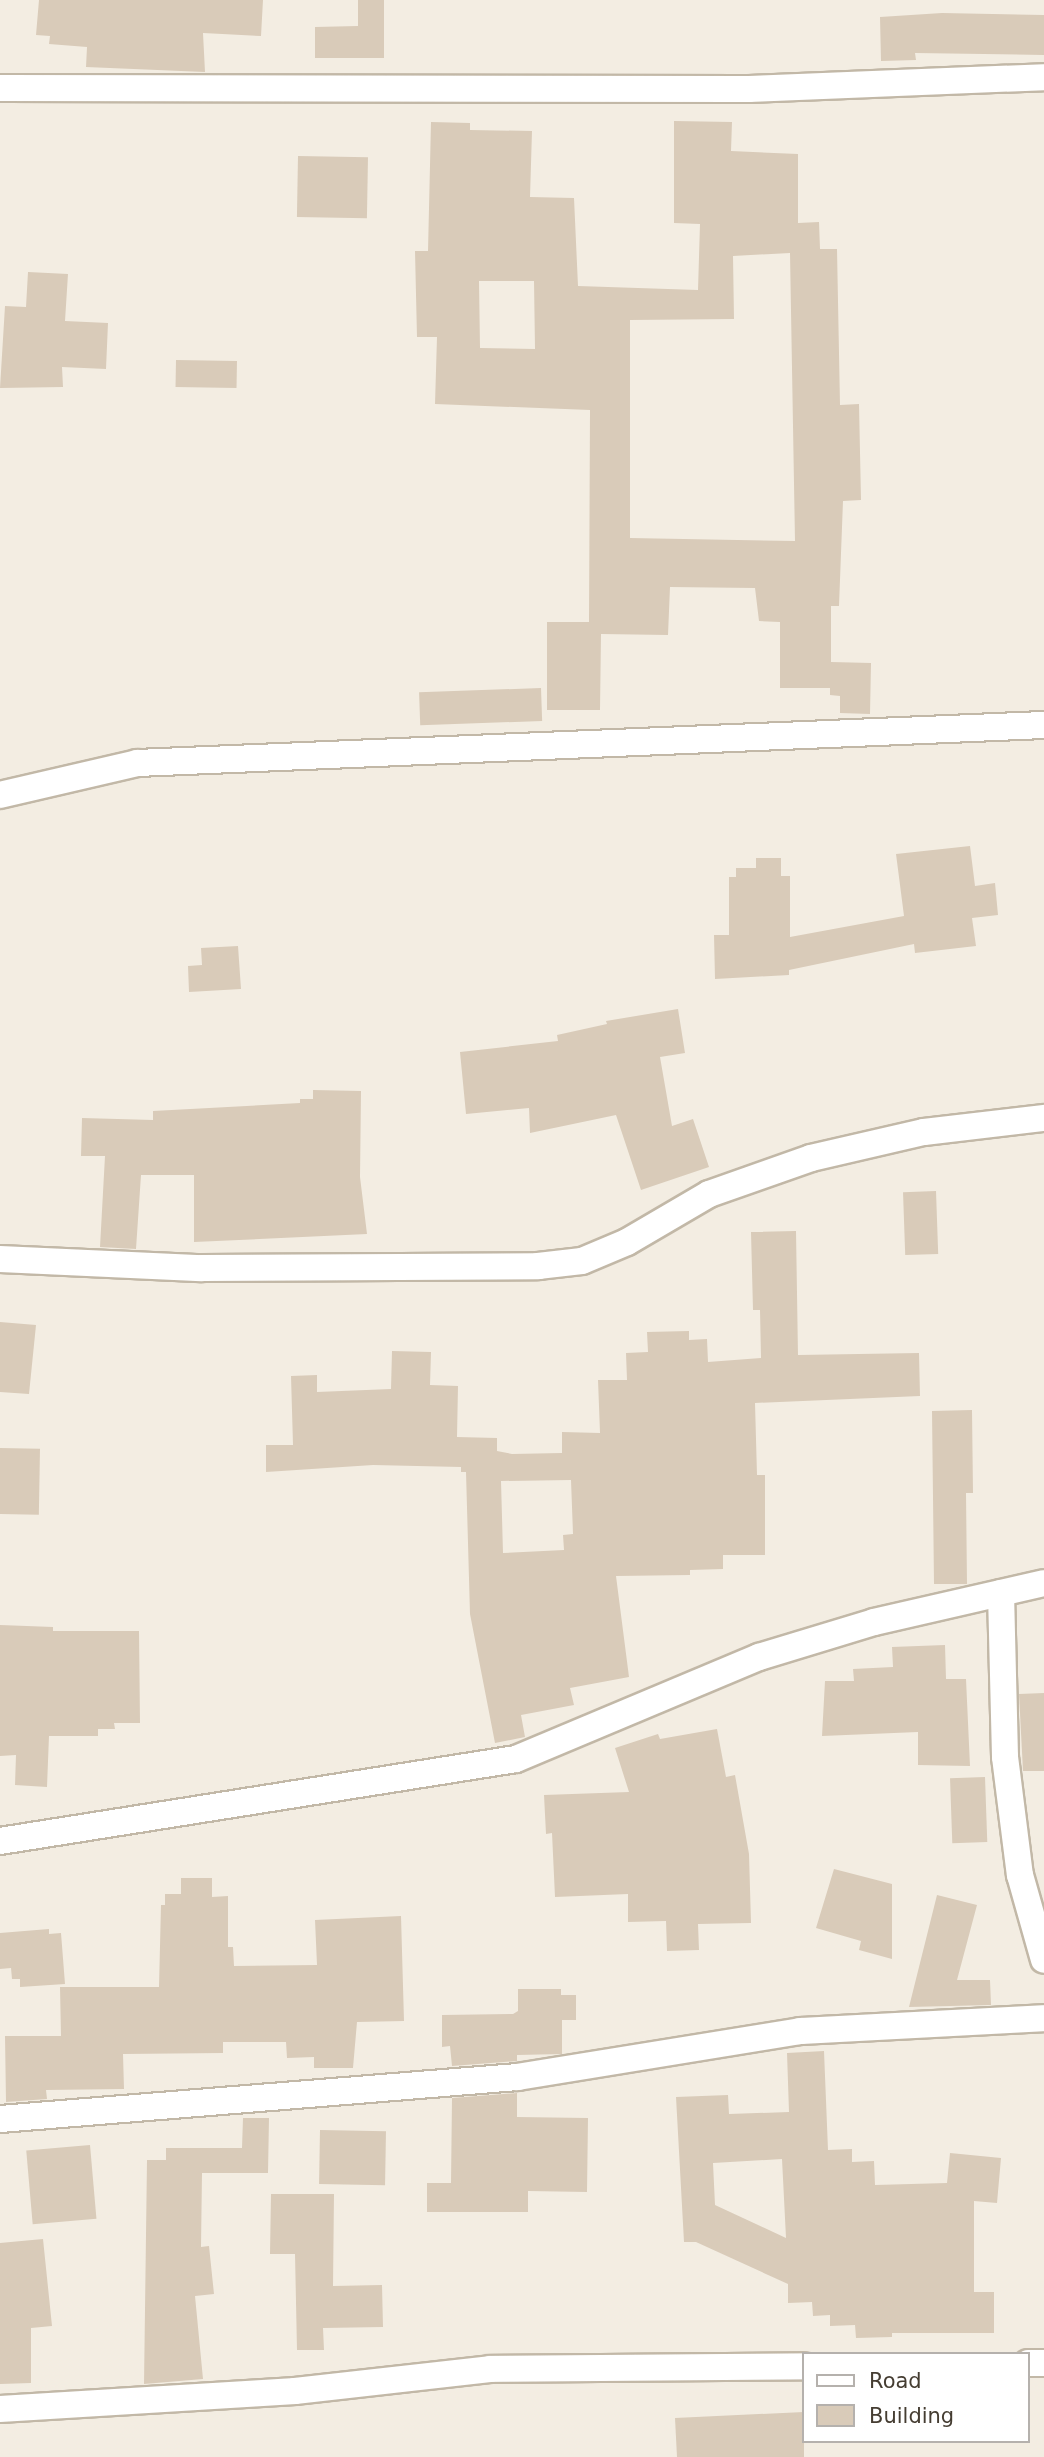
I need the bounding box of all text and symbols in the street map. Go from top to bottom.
legend [802,2352,1030,2443]
text: Road [869,2369,922,2393]
text: Building [869,2404,954,2428]

